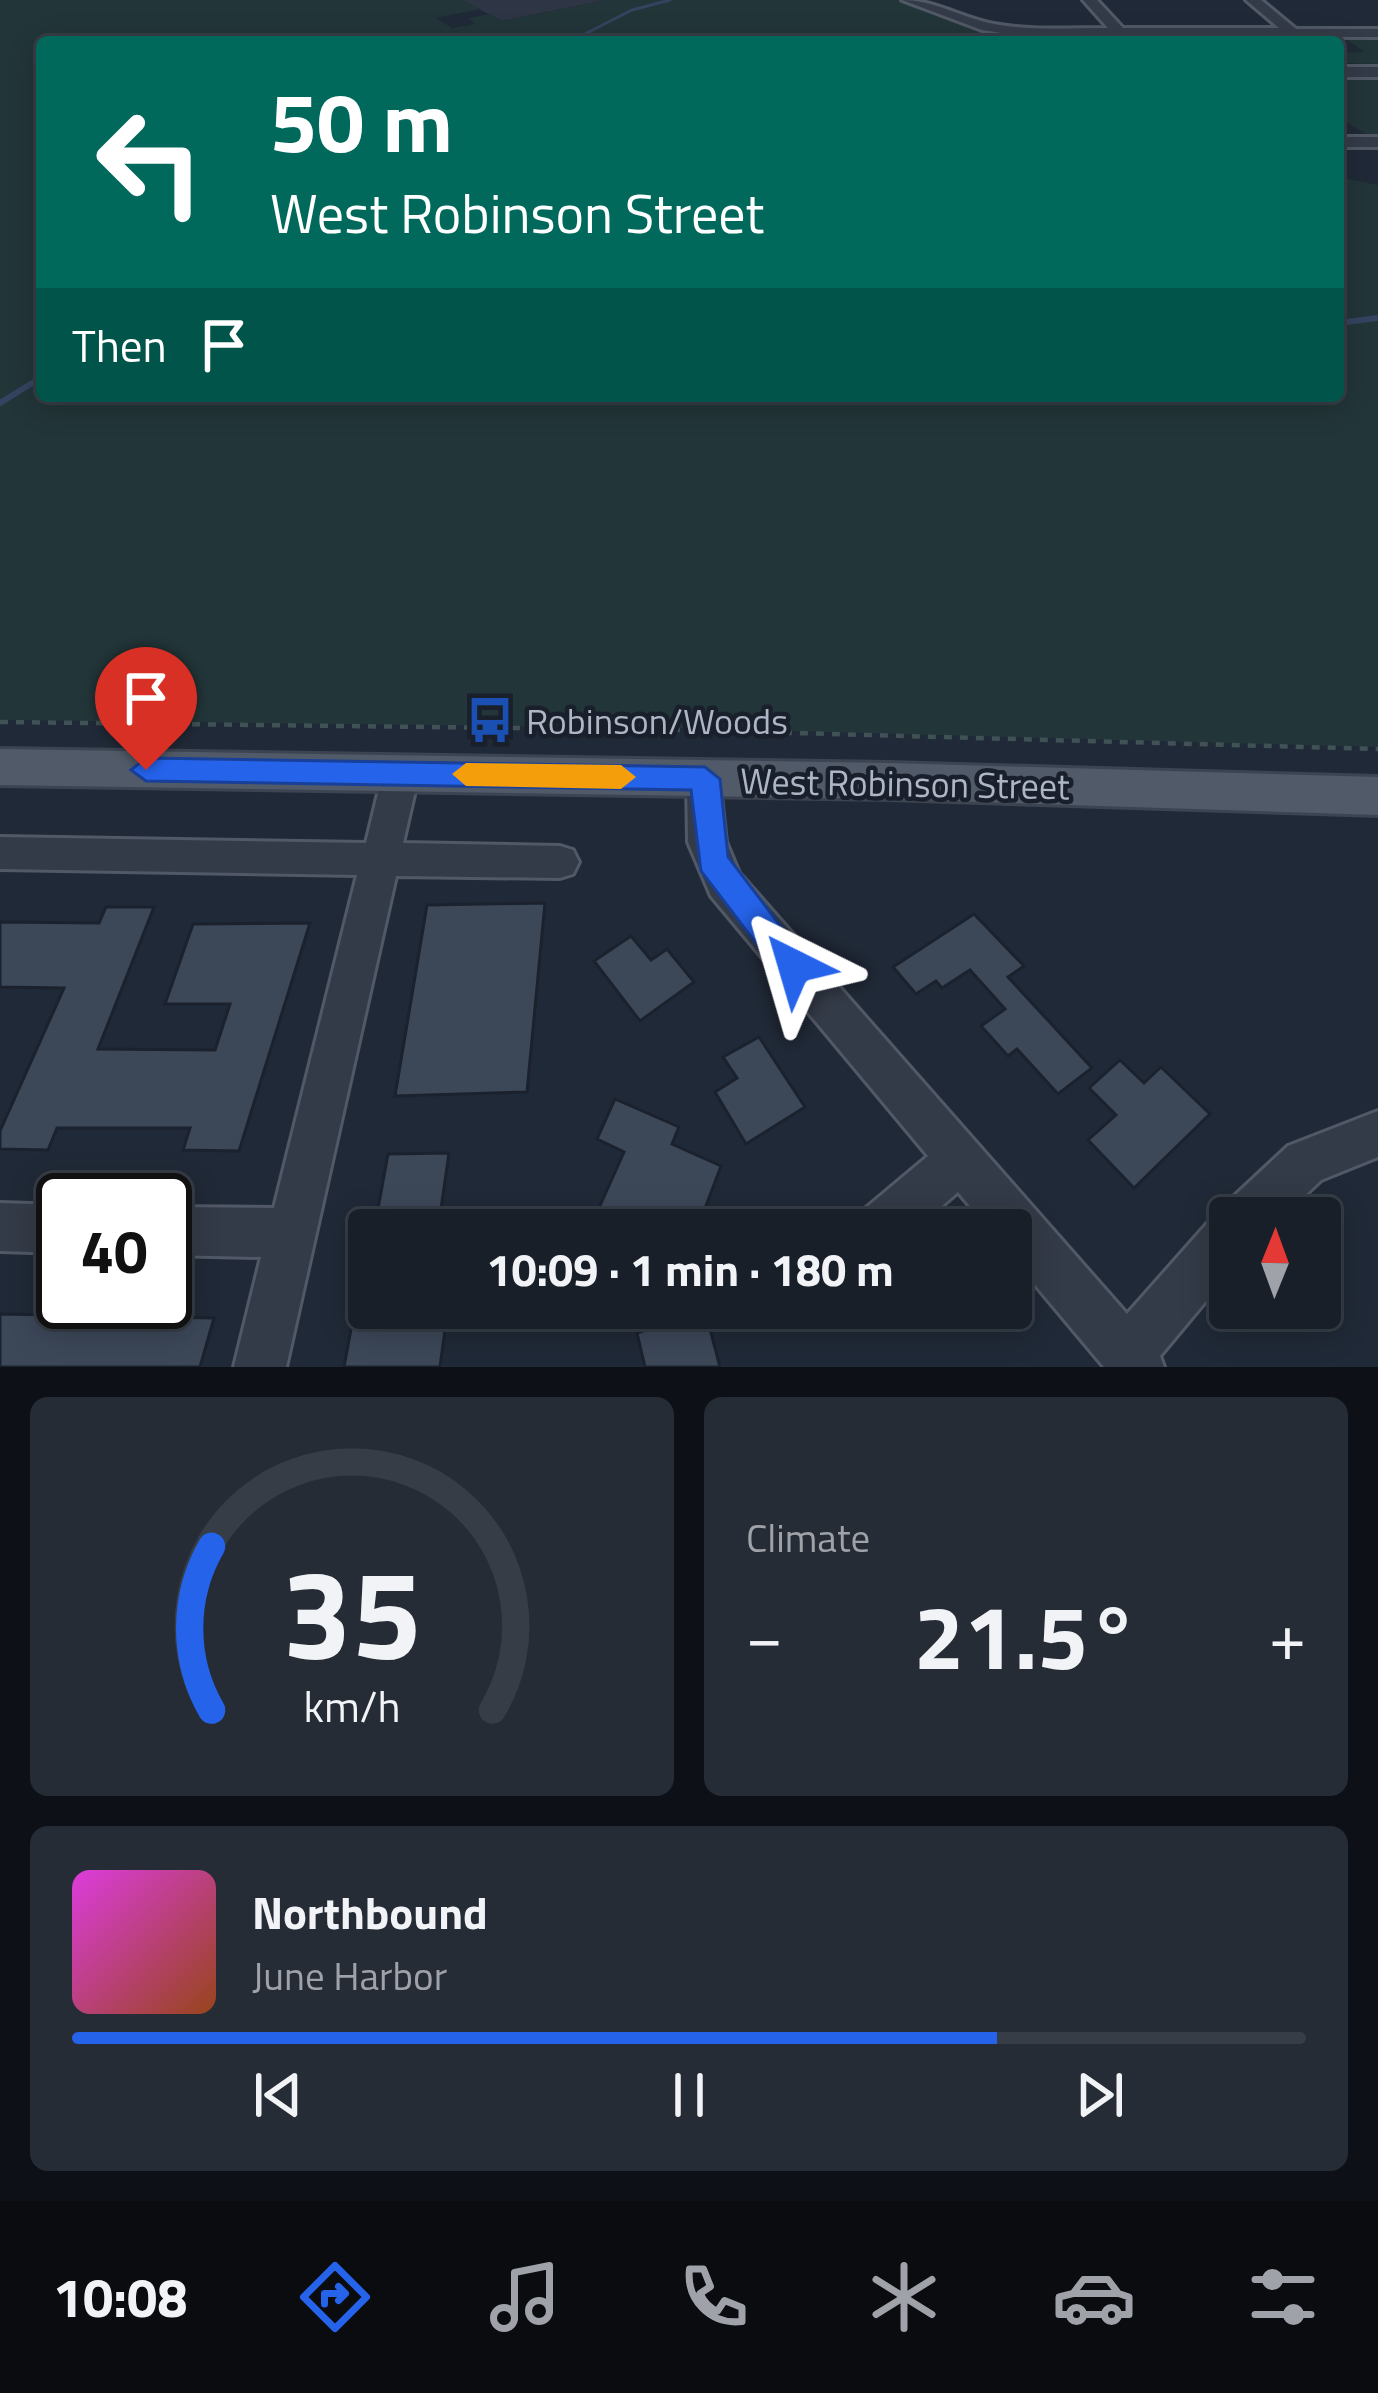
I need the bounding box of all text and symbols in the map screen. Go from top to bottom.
text: 50 m [270,57,453,185]
icon: left [72,84,228,240]
text: West Robinson Street [270,172,764,254]
text: Then [72,311,167,379]
icon: arrive [191,312,257,378]
pin [95,647,197,770]
icon: arrive [113,665,179,731]
place label: Robinson/Woods [526,693,788,748]
bus stop icon: Robinson/Woods [465,695,515,745]
street label: West Robinson Street [740,753,1071,813]
position arrow [731,903,857,1029]
speed limit sign: 40 [36,1173,192,1329]
north arrow [1209,1197,1341,1329]
map controls [1209,1197,1341,1329]
text: 10:09 · 1 min · 180 m [486,1235,894,1303]
text: Climate [746,1508,870,1567]
text: 35 [282,1518,422,1707]
text: 21.5° [914,1567,1138,1704]
text: − [746,1585,783,1686]
text: + [1269,1585,1306,1686]
text: km/h [303,1672,401,1738]
text: Northbound [252,1878,488,1946]
text: June Harbor [252,1946,447,2005]
icon: previous [245,2062,311,2128]
icon: pause [656,2062,722,2128]
icon: next [1067,2062,1133,2128]
icon: directions [293,2255,377,2339]
icon: music [483,2255,567,2339]
icon: phone [672,2255,756,2339]
icon: climate [862,2255,946,2339]
icon: car [1052,2255,1136,2339]
icon: filters [1241,2255,1325,2339]
text: 10:08 [53,2256,188,2338]

